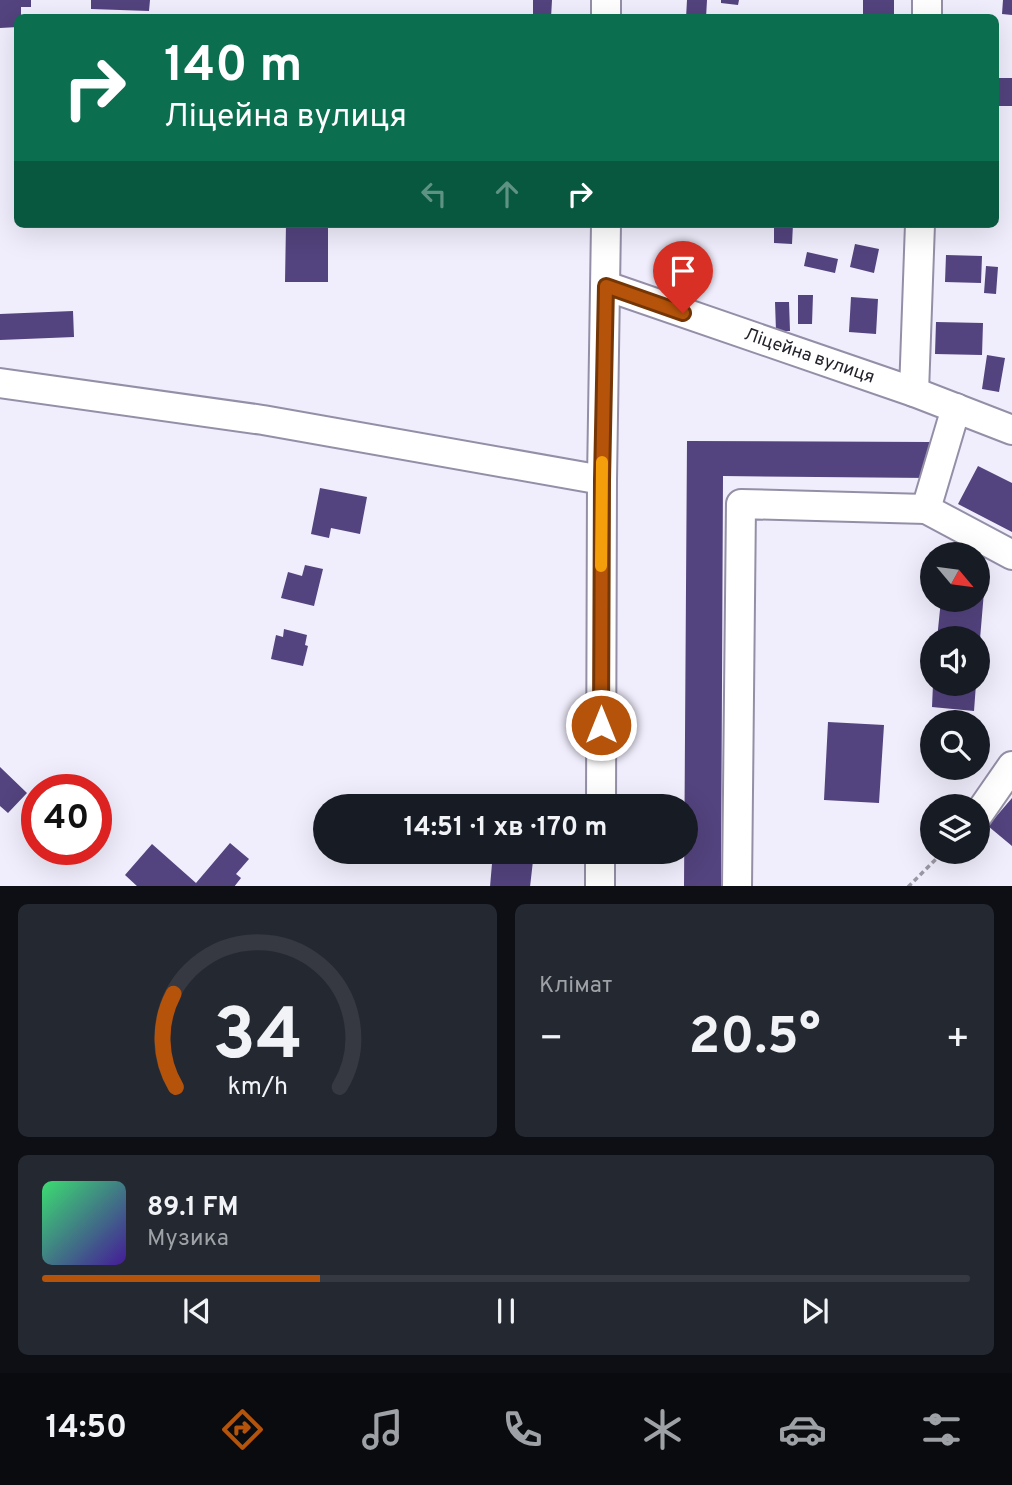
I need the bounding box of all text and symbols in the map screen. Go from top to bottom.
text: 140 m [164,37,303,99]
icon: right [49,42,140,133]
text: Ліцейна вулиця [164,98,407,138]
icon: left [415,175,453,213]
icon: ahead [488,175,526,213]
icon: right [561,175,599,213]
pin [653,241,713,313]
icon: arrive [664,252,702,290]
street label: Ліцейна вулиця [741,323,878,389]
north arrow [920,542,990,612]
map controls [920,542,990,864]
button: sound [920,626,990,696]
position arrow [564,688,638,762]
button: search [920,710,990,780]
speed limit sign: 40 [21,774,112,865]
button: layers [920,794,990,864]
text: 14:51 · 1 хв · 170 m [404,812,607,845]
text: Клімат [539,972,612,1001]
text: 34 [212,993,303,1085]
text: 20.5° [688,1006,821,1072]
text: − [539,1016,564,1065]
text: + [945,1016,970,1065]
text: km/h [227,1071,288,1103]
text: 89.1 FM [147,1192,239,1225]
text: Музика [147,1225,229,1254]
icon: previous [178,1292,216,1330]
icon: pause [487,1292,525,1330]
icon: next [796,1292,834,1330]
icon: directions [218,1405,267,1454]
icon: music [358,1405,407,1454]
icon: phone [498,1405,547,1454]
icon: climate [638,1405,687,1454]
icon: car [778,1405,827,1454]
icon: filters [917,1405,966,1454]
text: 14:50 [45,1409,127,1449]

